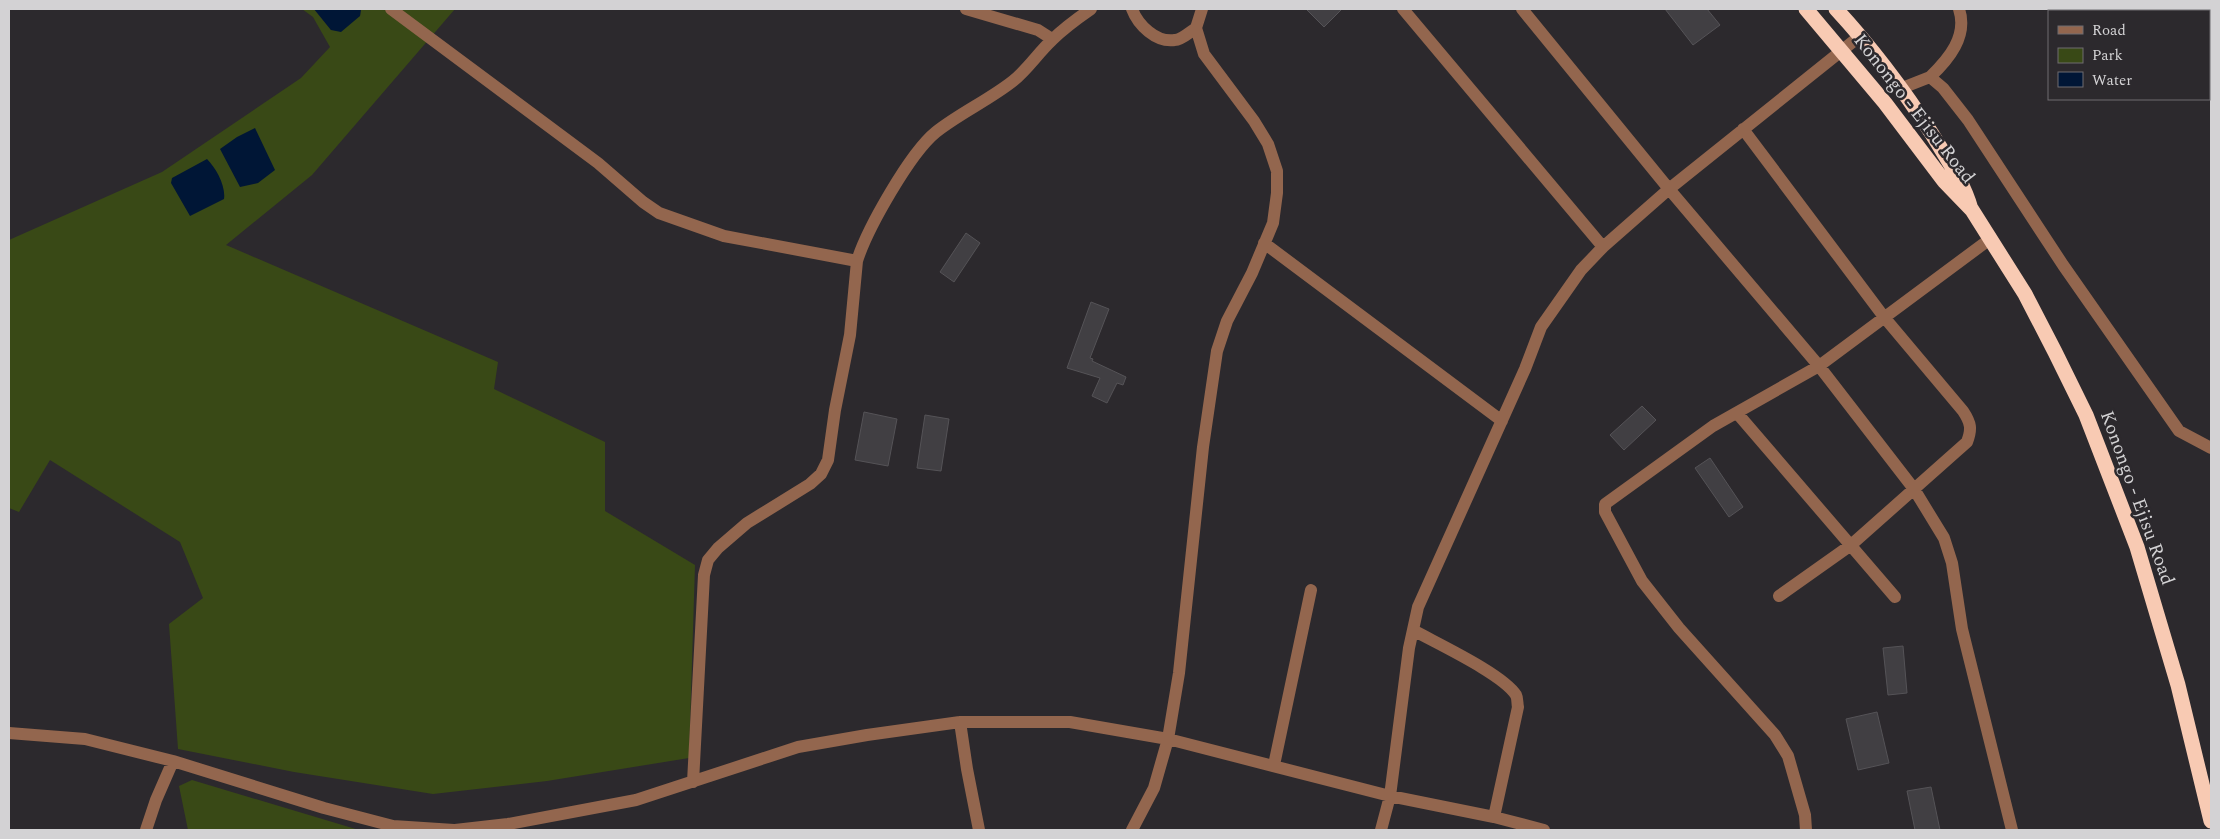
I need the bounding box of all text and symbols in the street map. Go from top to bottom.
legend [2048,10,2210,100]
text: Road [2092,19,2126,42]
street label: Konongo - Ejisu Road [1846,28,1982,190]
text: Park [2092,44,2123,67]
text: Water [2092,69,2132,92]
street label: Konongo - Ejisu Road [2092,407,2182,589]

